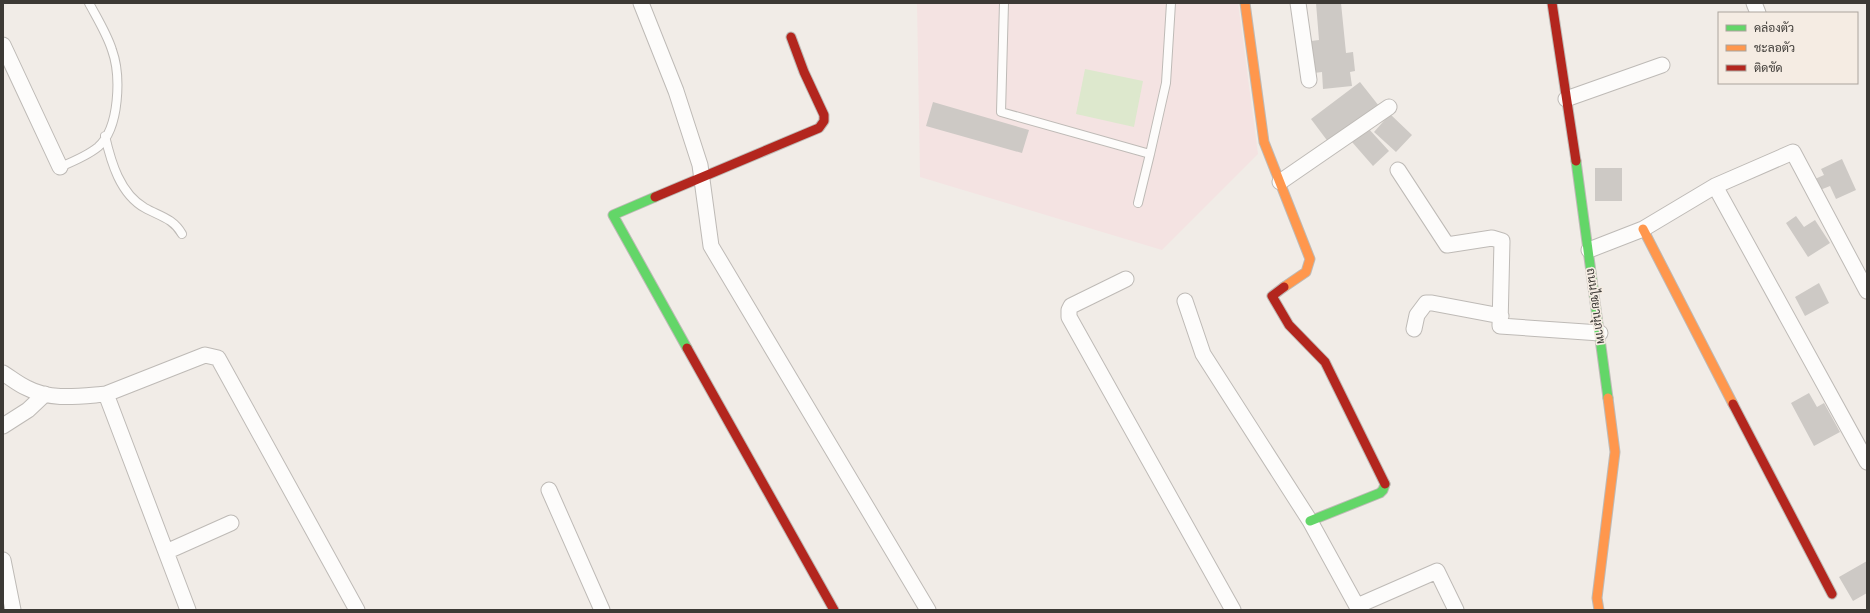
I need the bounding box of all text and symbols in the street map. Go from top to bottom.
legend [1718,12,1858,84]
text: คล่องตัว [1754,21,1794,36]
text: ชะลอตัว [1754,41,1795,56]
text: ติดขัด [1754,61,1783,76]
street label: ถนนไชยานุภาพ [1582,267,1609,345]

